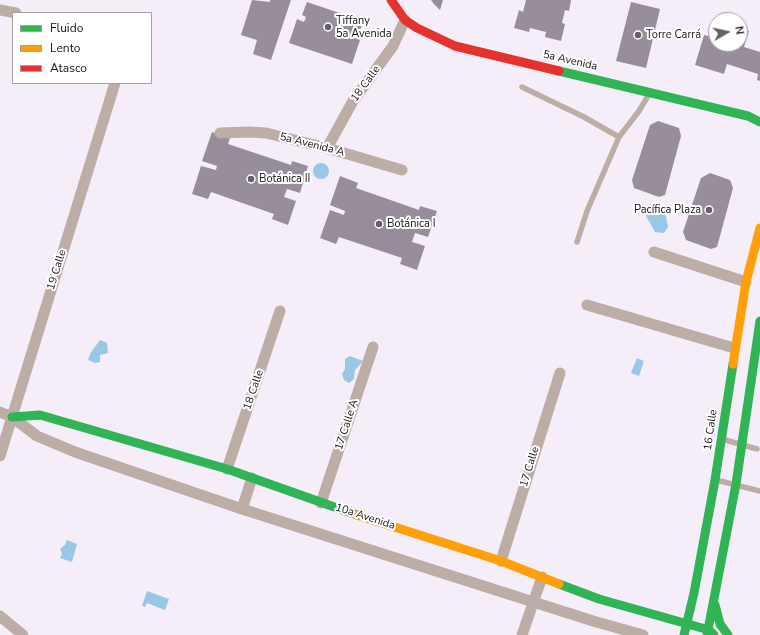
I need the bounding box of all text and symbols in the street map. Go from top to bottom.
legend [12,12,152,84]
north arrow [708,12,748,52]
place label: Tiffany 5a Avenida [336,14,391,40]
text: Fluido [50,20,83,36]
marker: Tiffany 5a Avenida [323,22,333,32]
text: N [731,25,747,35]
place label: Torre Carrá [646,28,701,42]
marker: Torre Carrá [633,30,643,40]
text: Lento [50,40,80,56]
street label: 5a Avenida [541,48,599,74]
text: Atasco [50,60,87,76]
street label: 18 Calle [348,63,384,105]
street label: 5a Avenida A [278,131,346,159]
place label: Botánica II [259,172,310,186]
marker: Botánica II [246,174,256,184]
place label: Pacífica Plaza [634,203,701,217]
marker: Pacífica Plaza [704,205,714,215]
place label: Botánica I [387,217,435,231]
marker: Botánica I [374,219,384,229]
street label: 19 Calle [45,248,69,292]
street label: 18 Calle [241,368,267,412]
street label: 17 Calle A [333,398,361,452]
street label: 16 Calle [702,409,720,451]
street label: 17 Calle [518,445,542,489]
street label: 10a Avenida [333,501,397,533]

